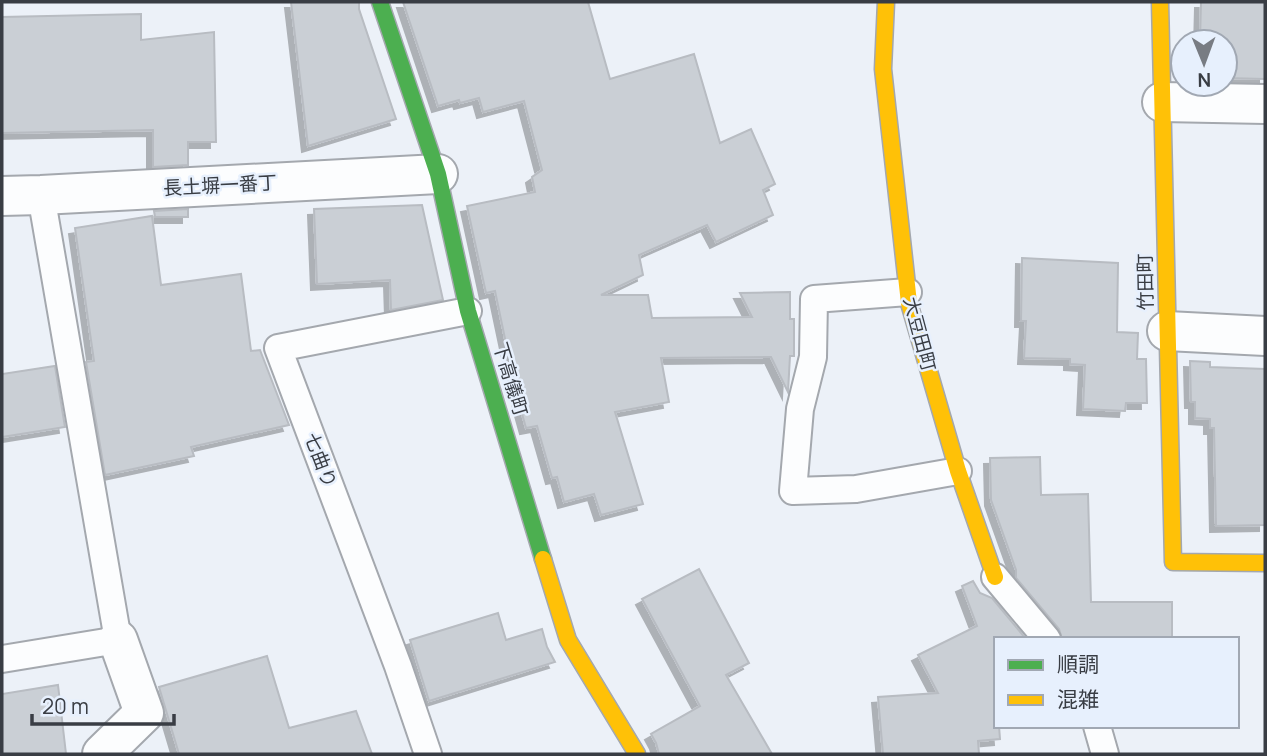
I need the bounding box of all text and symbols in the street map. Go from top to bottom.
north arrow [1169,28,1239,98]
text: N [1197,67,1211,93]
street label: 長土塀一番丁 [162,169,278,201]
street label: 竹田町 [1132,253,1158,311]
street label: 大豆田町 [898,294,942,374]
street label: 下高儀町 [487,339,535,419]
street label: 七曲り [299,429,343,491]
legend [994,637,1239,728]
text: 順調 [1057,650,1099,678]
scale bar [32,682,173,726]
text: 混雑 [1057,685,1099,713]
text: 20 m [42,692,89,720]

